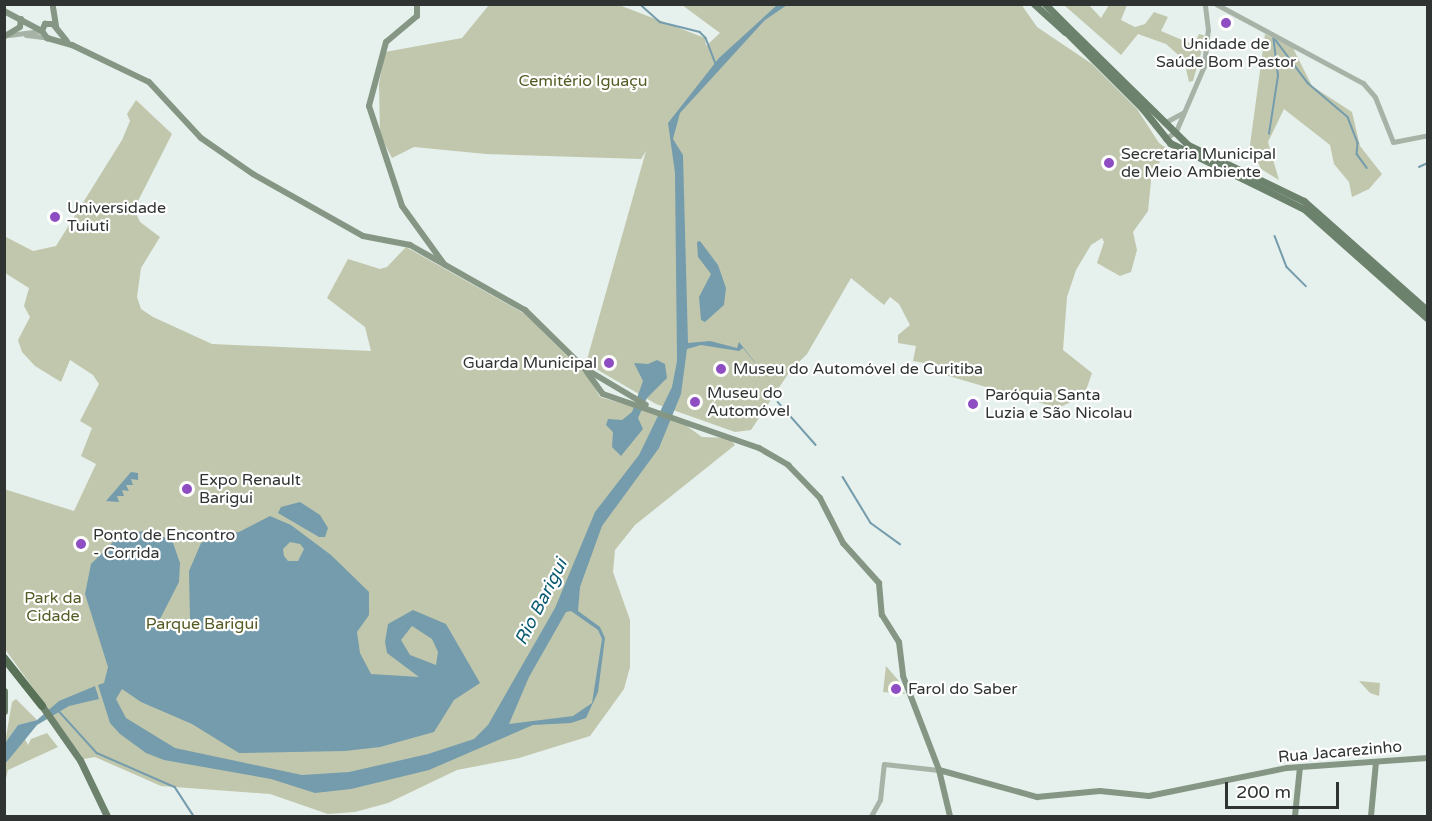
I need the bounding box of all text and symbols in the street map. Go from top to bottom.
marker: Unidade de Saúde Bom Pastor [1217,14,1235,32]
place label: Unidade de Saúde Bom Pastor [1156,34,1296,72]
park label: Cemitério Iguaçu [518,71,648,91]
place label: Secretaria Municipal de Meio Ambiente [1121,144,1276,182]
marker: Secretaria Municipal de Meio Ambiente [1102,156,1116,170]
place label: Universidade Tuiuti [67,198,166,236]
marker: Universidade Tuiuti [48,210,62,224]
place label: Guarda Municipal [463,353,597,373]
marker: Guarda Municipal [602,356,616,370]
place label: Museu do Automóvel de Curitiba [733,359,983,379]
marker: Museu do Automóvel de Curitiba [714,362,728,376]
place label: Museu do Automóvel [707,383,790,421]
place label: Paróquia Santa Luzia e São Nicolau [985,385,1133,423]
marker: Museu do Automóvel [688,395,702,409]
marker: Paróquia Santa Luzia e São Nicolau [966,397,980,411]
place label: Expo Renault Barigui [199,470,301,508]
marker: Expo Renault Barigui [180,482,194,496]
place label: Ponto de Encontro - Corrida [93,525,235,563]
marker: Ponto de Encontro - Corrida [74,537,88,551]
water label: Rio Barigui [510,555,572,649]
park label: Park da Cidade [24,588,82,626]
park label: Parque Barigui [146,614,258,634]
place label: Farol do Saber [908,679,1017,699]
marker: Farol do Saber [889,682,903,696]
street label: Rua Jacarezinho [1277,737,1403,767]
scale bar [1228,770,1342,808]
text: 200 m [1236,781,1291,803]

